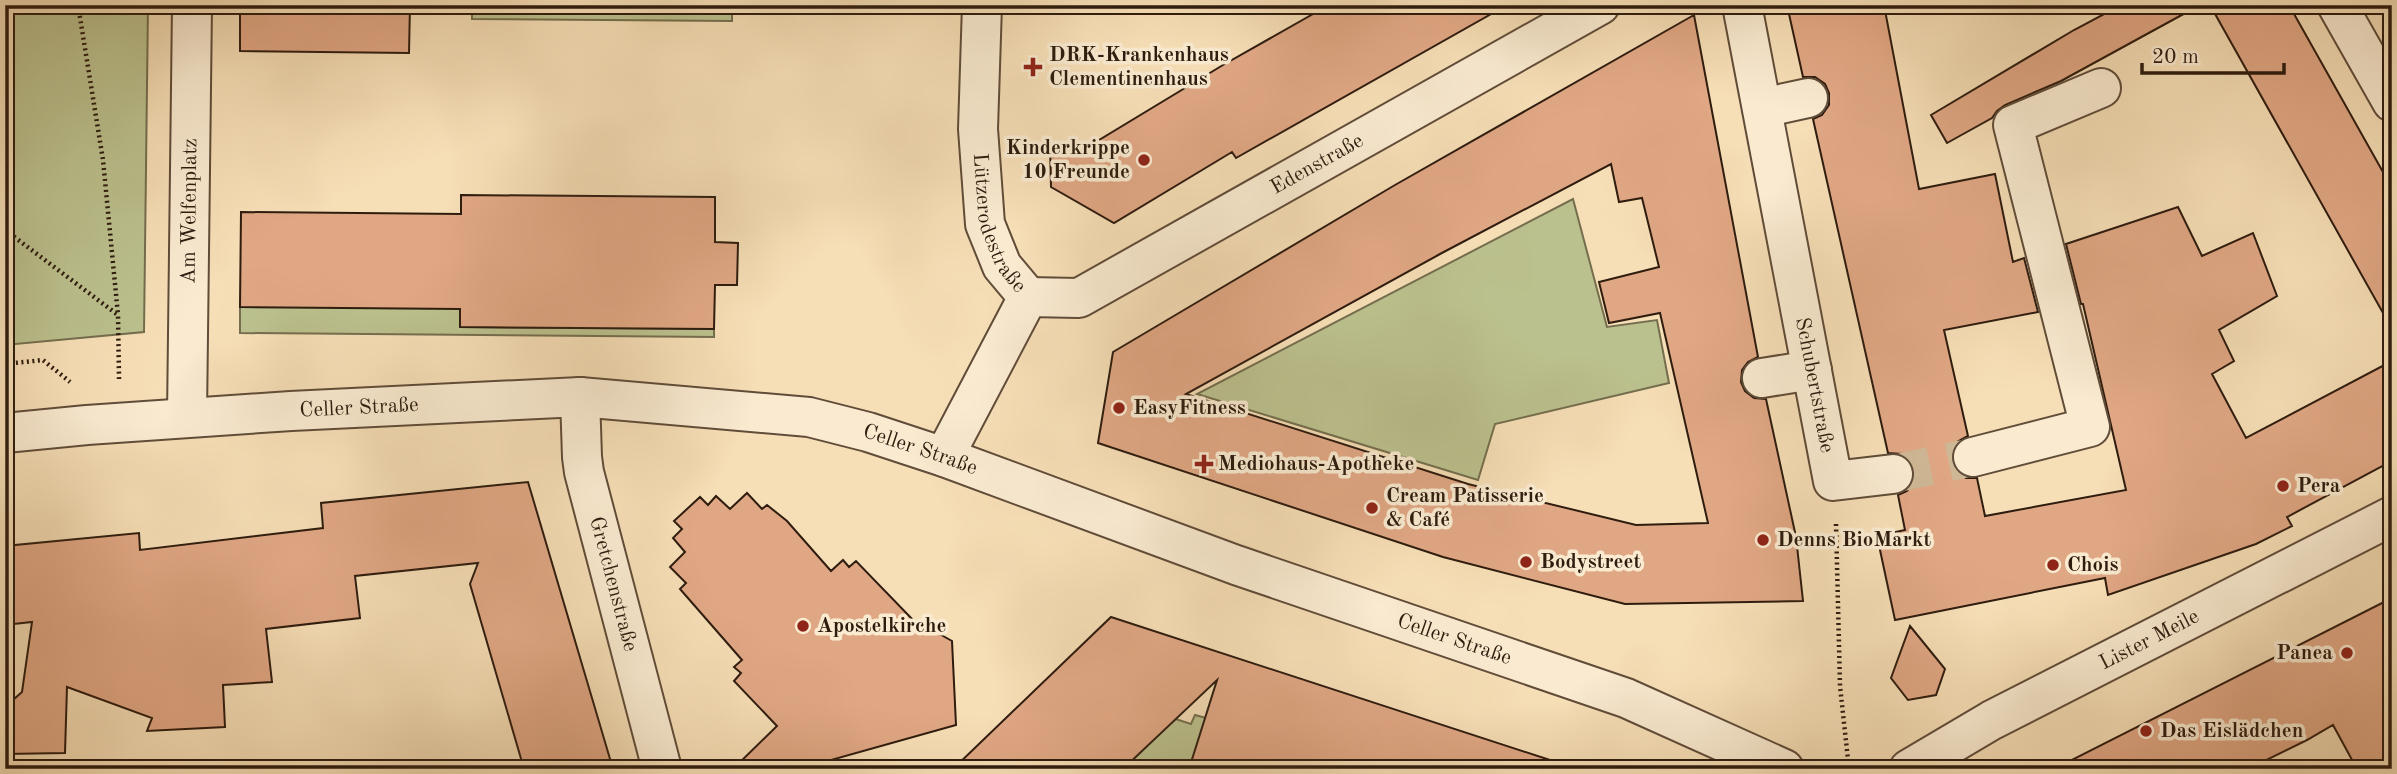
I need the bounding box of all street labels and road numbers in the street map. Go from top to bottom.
street label: Edenstraße [1267,130,1367,199]
street label: Am Welfenplatz [178,138,201,284]
street label: Lützerodestraße [969,152,1030,297]
street label: Schubertstraße [1791,316,1838,455]
street label: Celler Straße [299,394,419,421]
street label: Celler Straße [860,421,980,479]
street label: Gretchenstraße [586,514,641,654]
street label: Lister Meile [2096,606,2203,674]
street label: Celler Straße [1394,610,1514,669]

